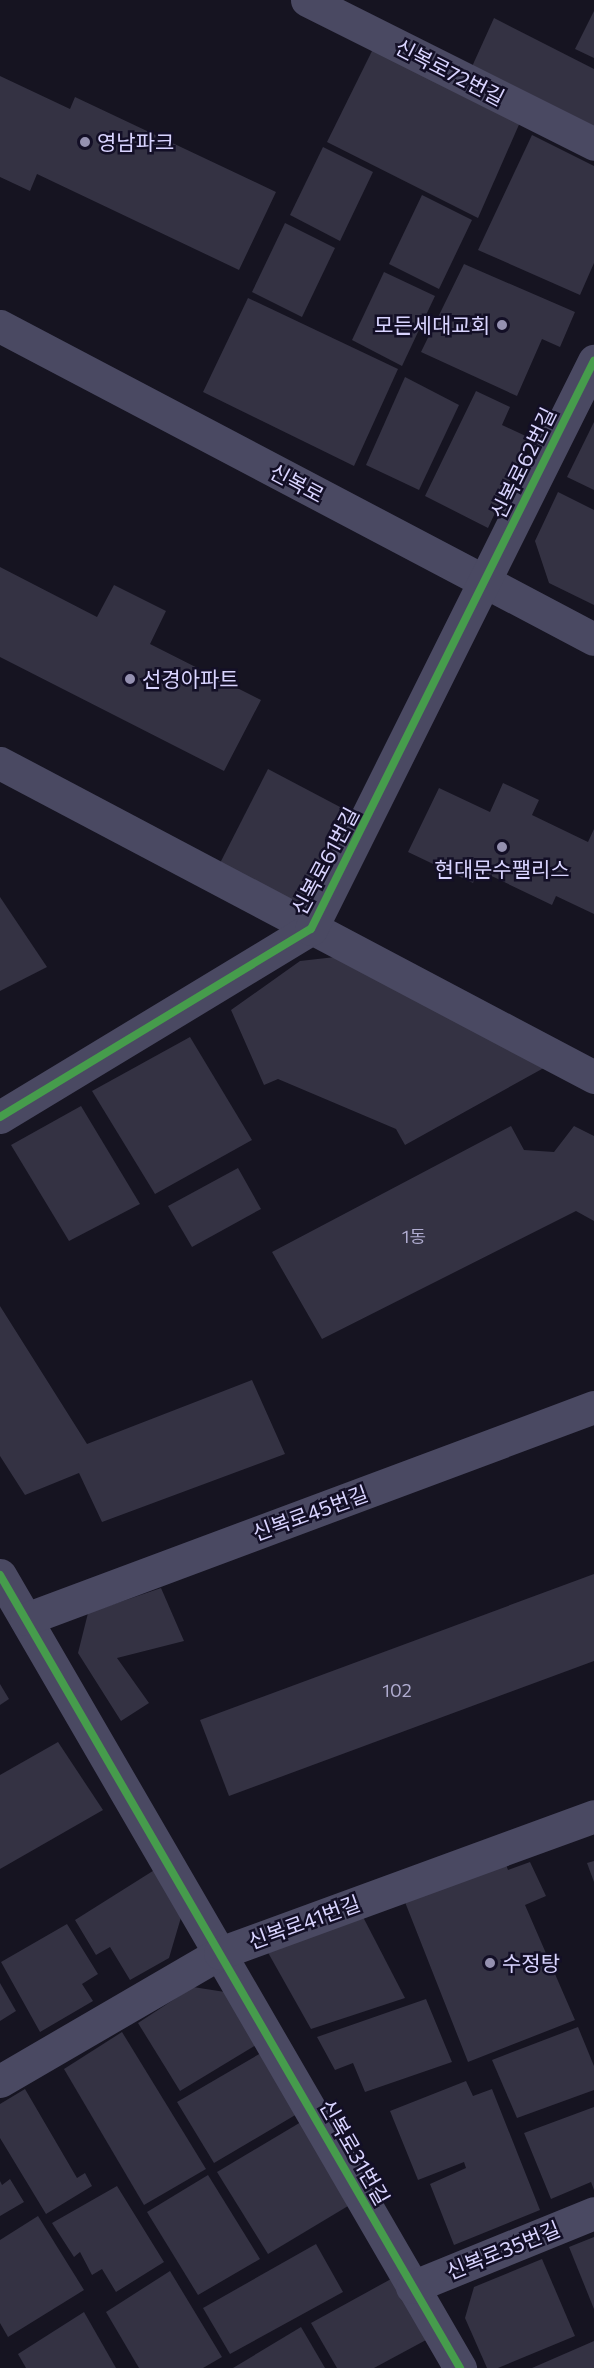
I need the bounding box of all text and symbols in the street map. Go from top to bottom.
street label: 신복로72번길 [391,34,509,110]
place label: 영남파크 [97,129,174,155]
marker: 영남파크 [78,135,92,149]
place label: 모든세대교회 [374,312,490,338]
marker: 모든세대교회 [495,318,509,332]
street label: 신복로62번길 [485,403,561,523]
street label: 신복로 [265,458,329,508]
place label: 선경아파트 [142,666,239,692]
marker: 선경아파트 [123,672,137,686]
street label: 신복로61번길 [286,803,364,919]
marker: 현대문수팰리스 [495,840,509,854]
place label: 현대문수팰리스 [434,856,570,882]
house number: 1동 [402,1225,426,1247]
street label: 신복로45번길 [249,1480,371,1546]
house number: 102 [382,1679,412,1701]
street label: 신복로41번길 [244,1890,364,1954]
place label: 수정탕 [502,1950,560,1976]
marker: 수정탕 [483,1956,497,1970]
street label: 신복로31번길 [315,2095,395,2209]
street label: 신복로35번길 [442,2216,564,2284]

